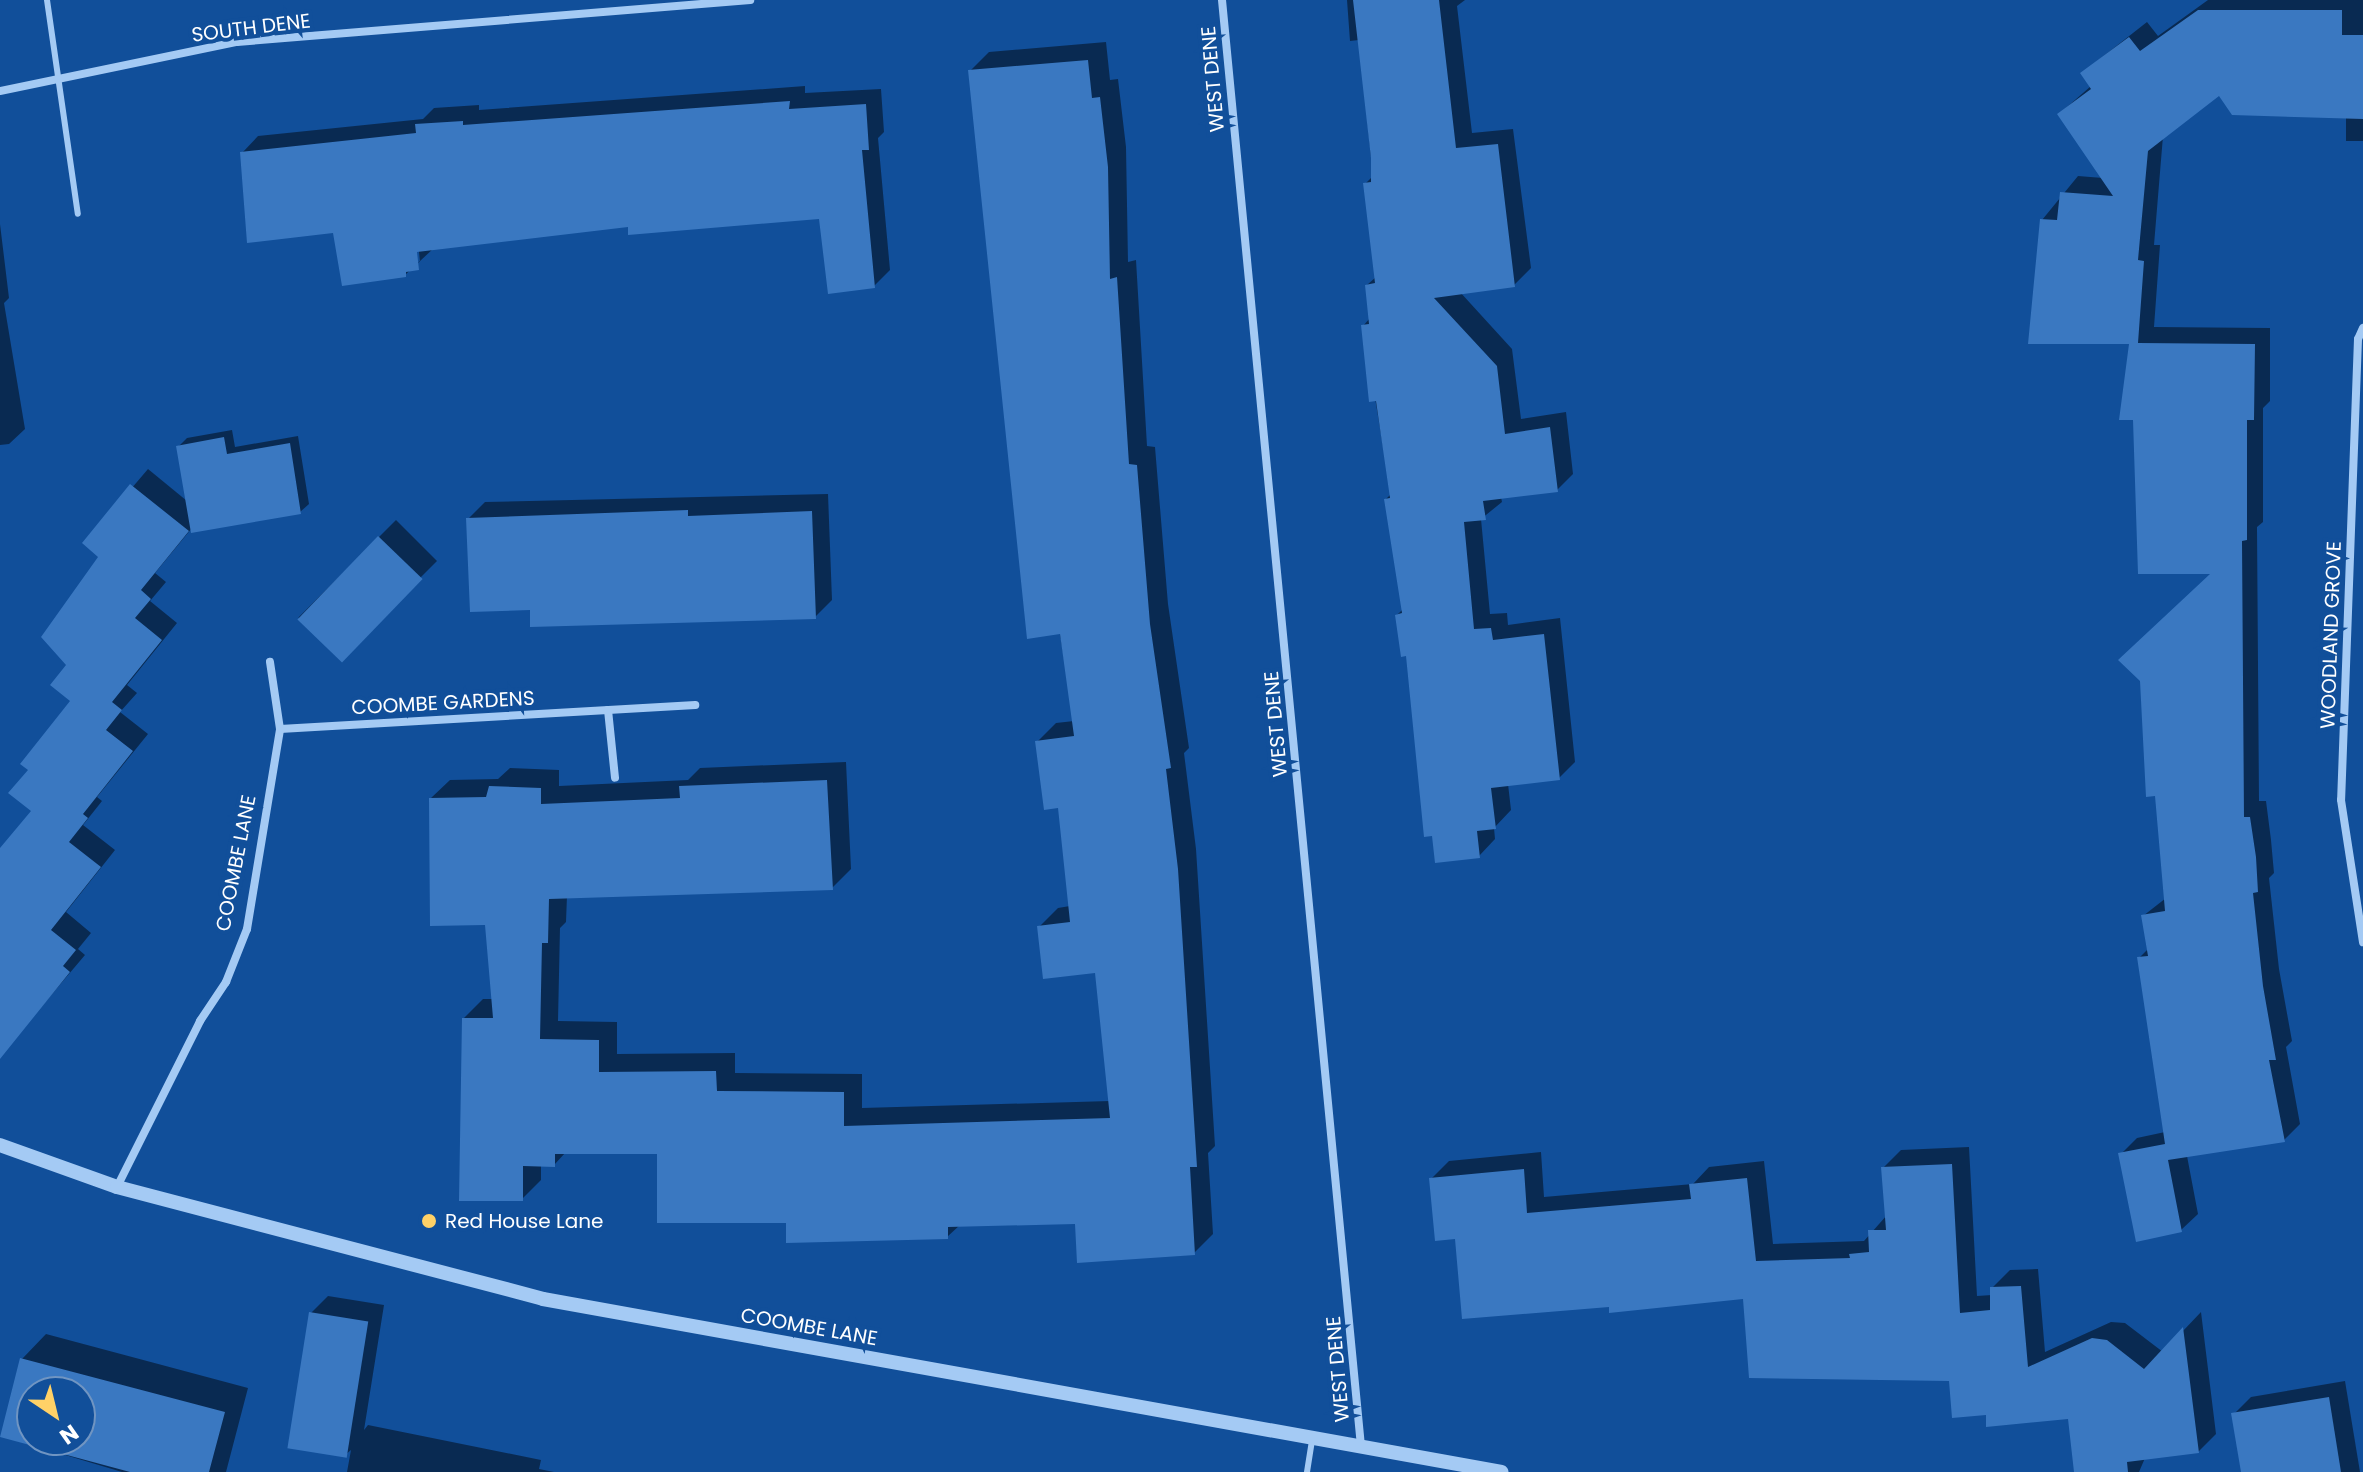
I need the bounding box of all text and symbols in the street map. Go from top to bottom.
street label: SOUTH DENE [190,9,312,47]
street label: WEST DENE [1196,25,1230,133]
street label: WOODLAND GROVE [2316,541,2346,729]
street label: WEST DENE [1259,670,1293,778]
street label: COOMBE GARDENS [351,686,535,720]
street label: COOMBE LANE [211,793,261,933]
place label: Red House Lane [445,1209,603,1233]
marker: Red House Lane [420,1212,438,1230]
street label: COOMBE LANE [739,1303,879,1351]
street label: WEST DENE [1321,1315,1355,1423]
north arrow [16,1376,96,1456]
text: N [53,1417,85,1452]

